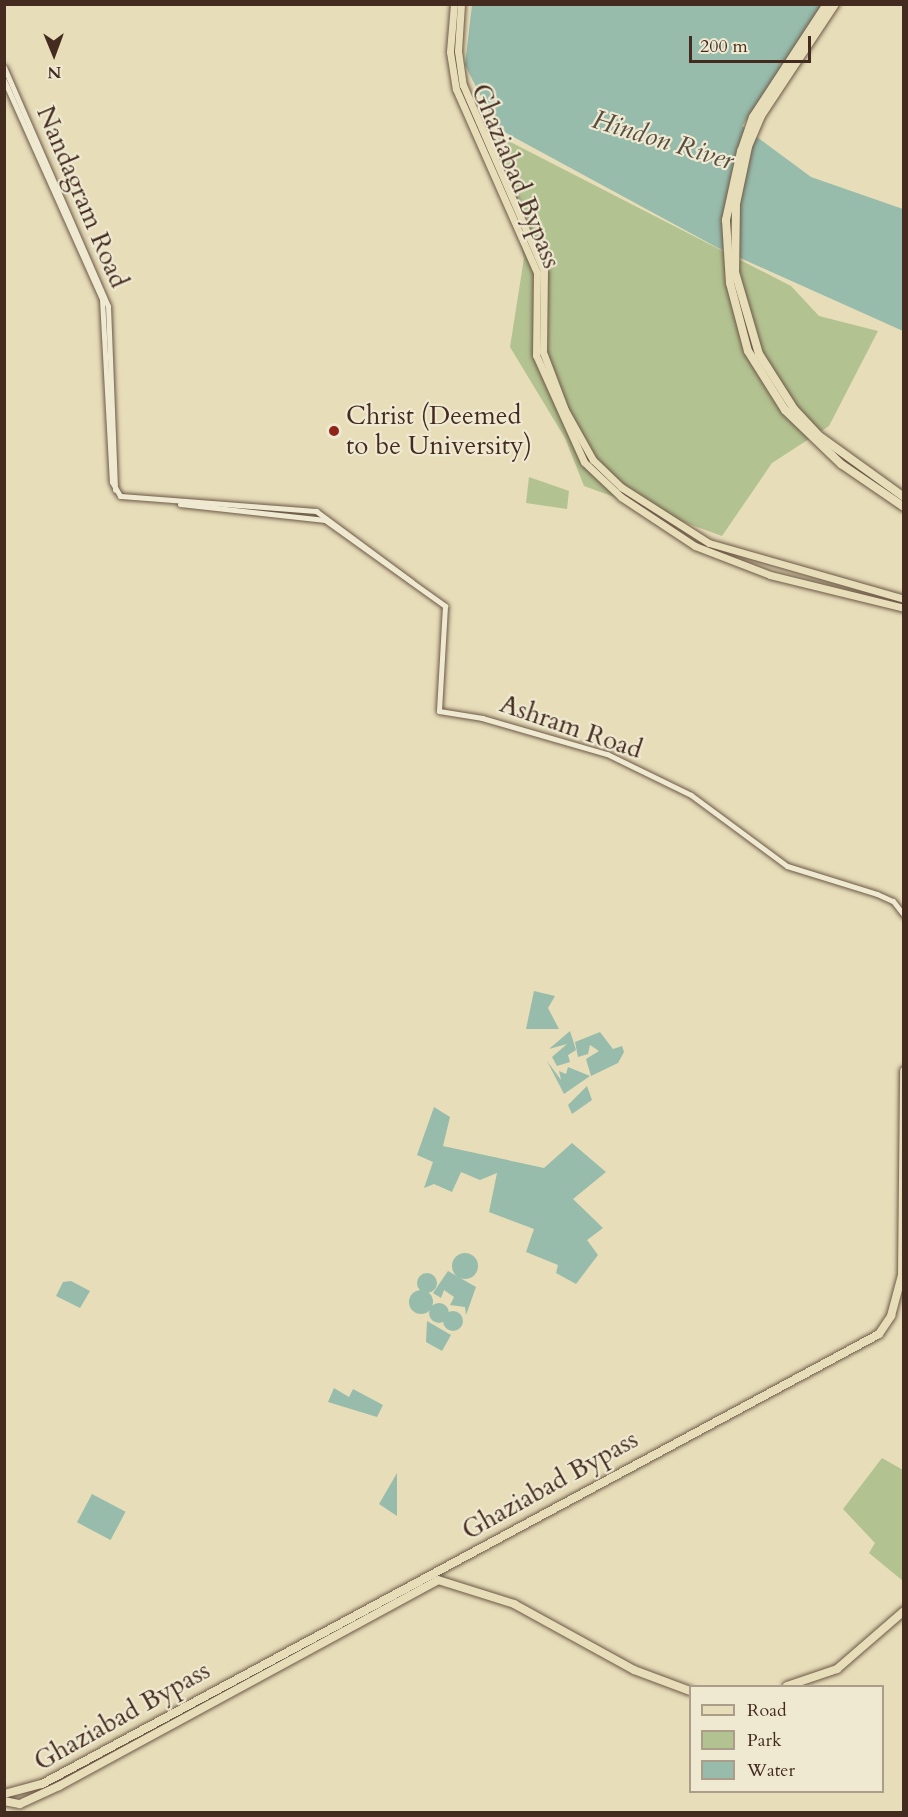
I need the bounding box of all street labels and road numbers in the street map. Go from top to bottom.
street label: Ghaziabad Bypass [465,79,567,273]
street label: Nandagram Road [30,101,134,293]
street label: Ashram Road [496,688,646,766]
street label: Ghaziabad Bypass [457,1424,643,1546]
street label: Ghaziabad Bypass [29,1655,215,1777]

